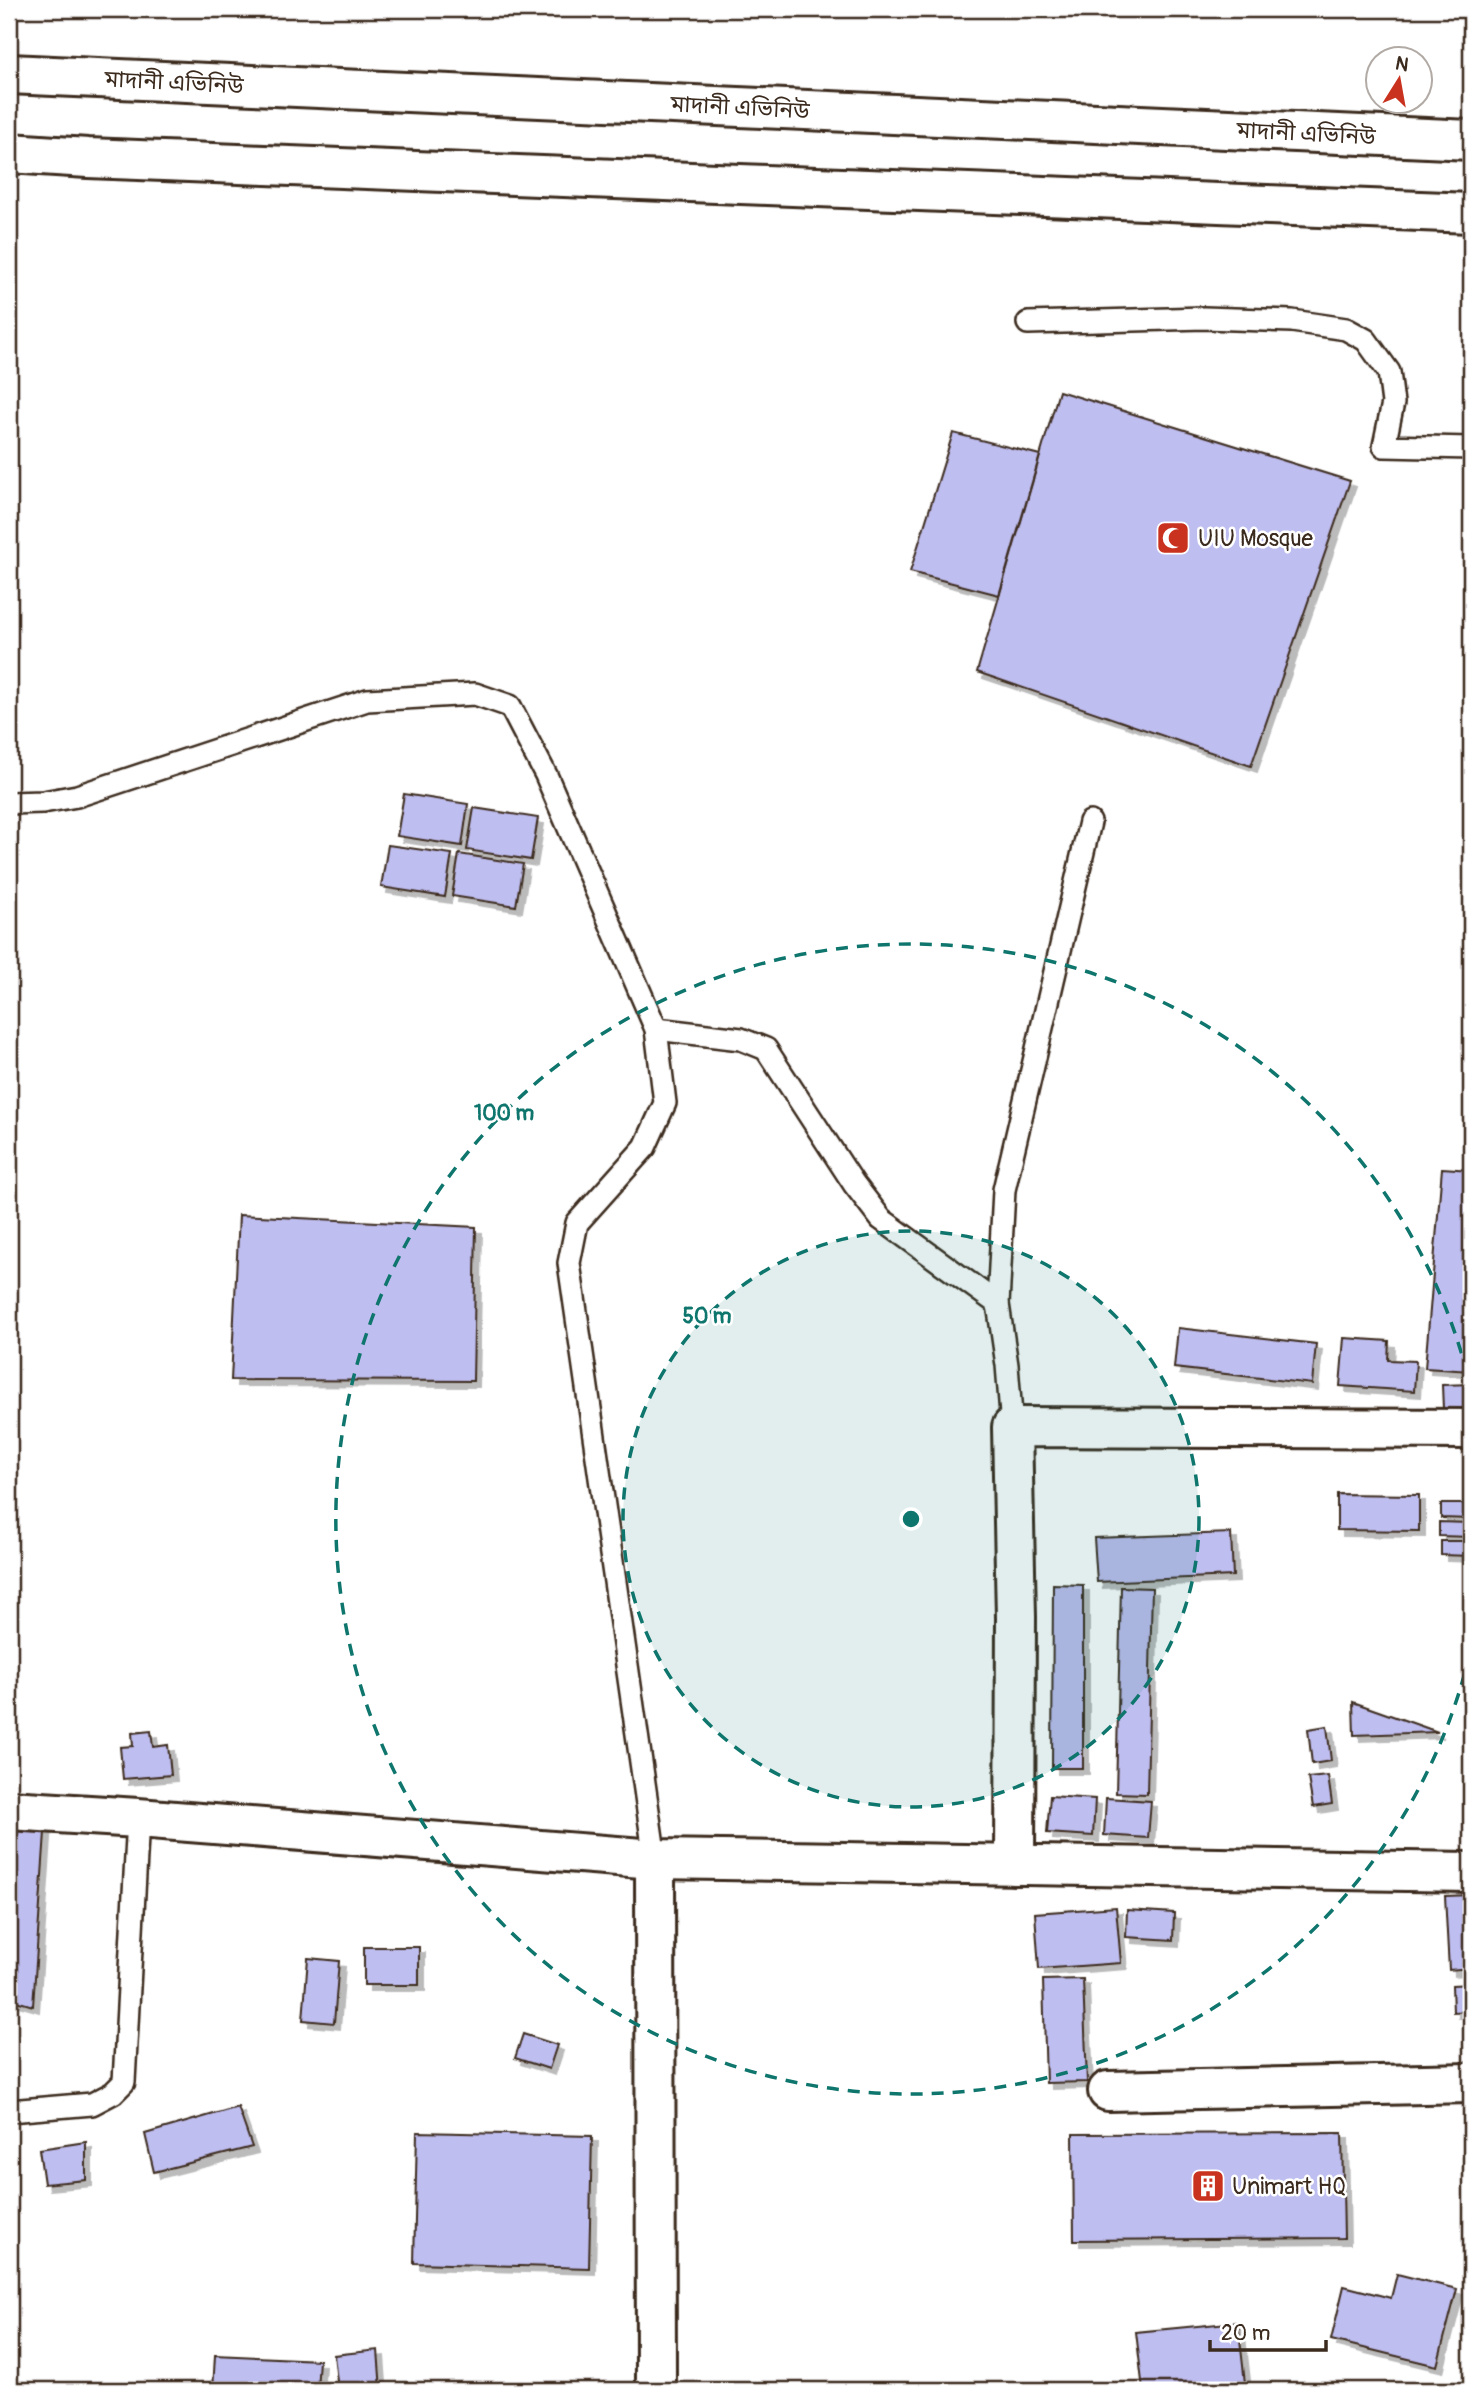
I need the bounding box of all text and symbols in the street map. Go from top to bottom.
north arrow [1364,46,1434,116]
text: N [1393,51,1411,77]
street label: মাদানী এভিনিউ [103,64,245,101]
street label: মাদানী এভিনিউ [669,89,811,126]
street label: মাদানী এভিনিউ [1235,115,1377,152]
mosque icon: UIU Mosque [1154,519,1192,557]
place label: UIU Mosque [1198,524,1313,553]
text: 100 m [474,1100,534,1127]
text: 50 m [683,1303,732,1330]
centre of rings [899,1507,923,1531]
building icon: Unimart HQ [1189,2167,1227,2205]
place label: Unimart HQ [1232,2172,1346,2201]
scale bar [1210,2308,1326,2352]
text: 20 m [1221,2320,1270,2347]

